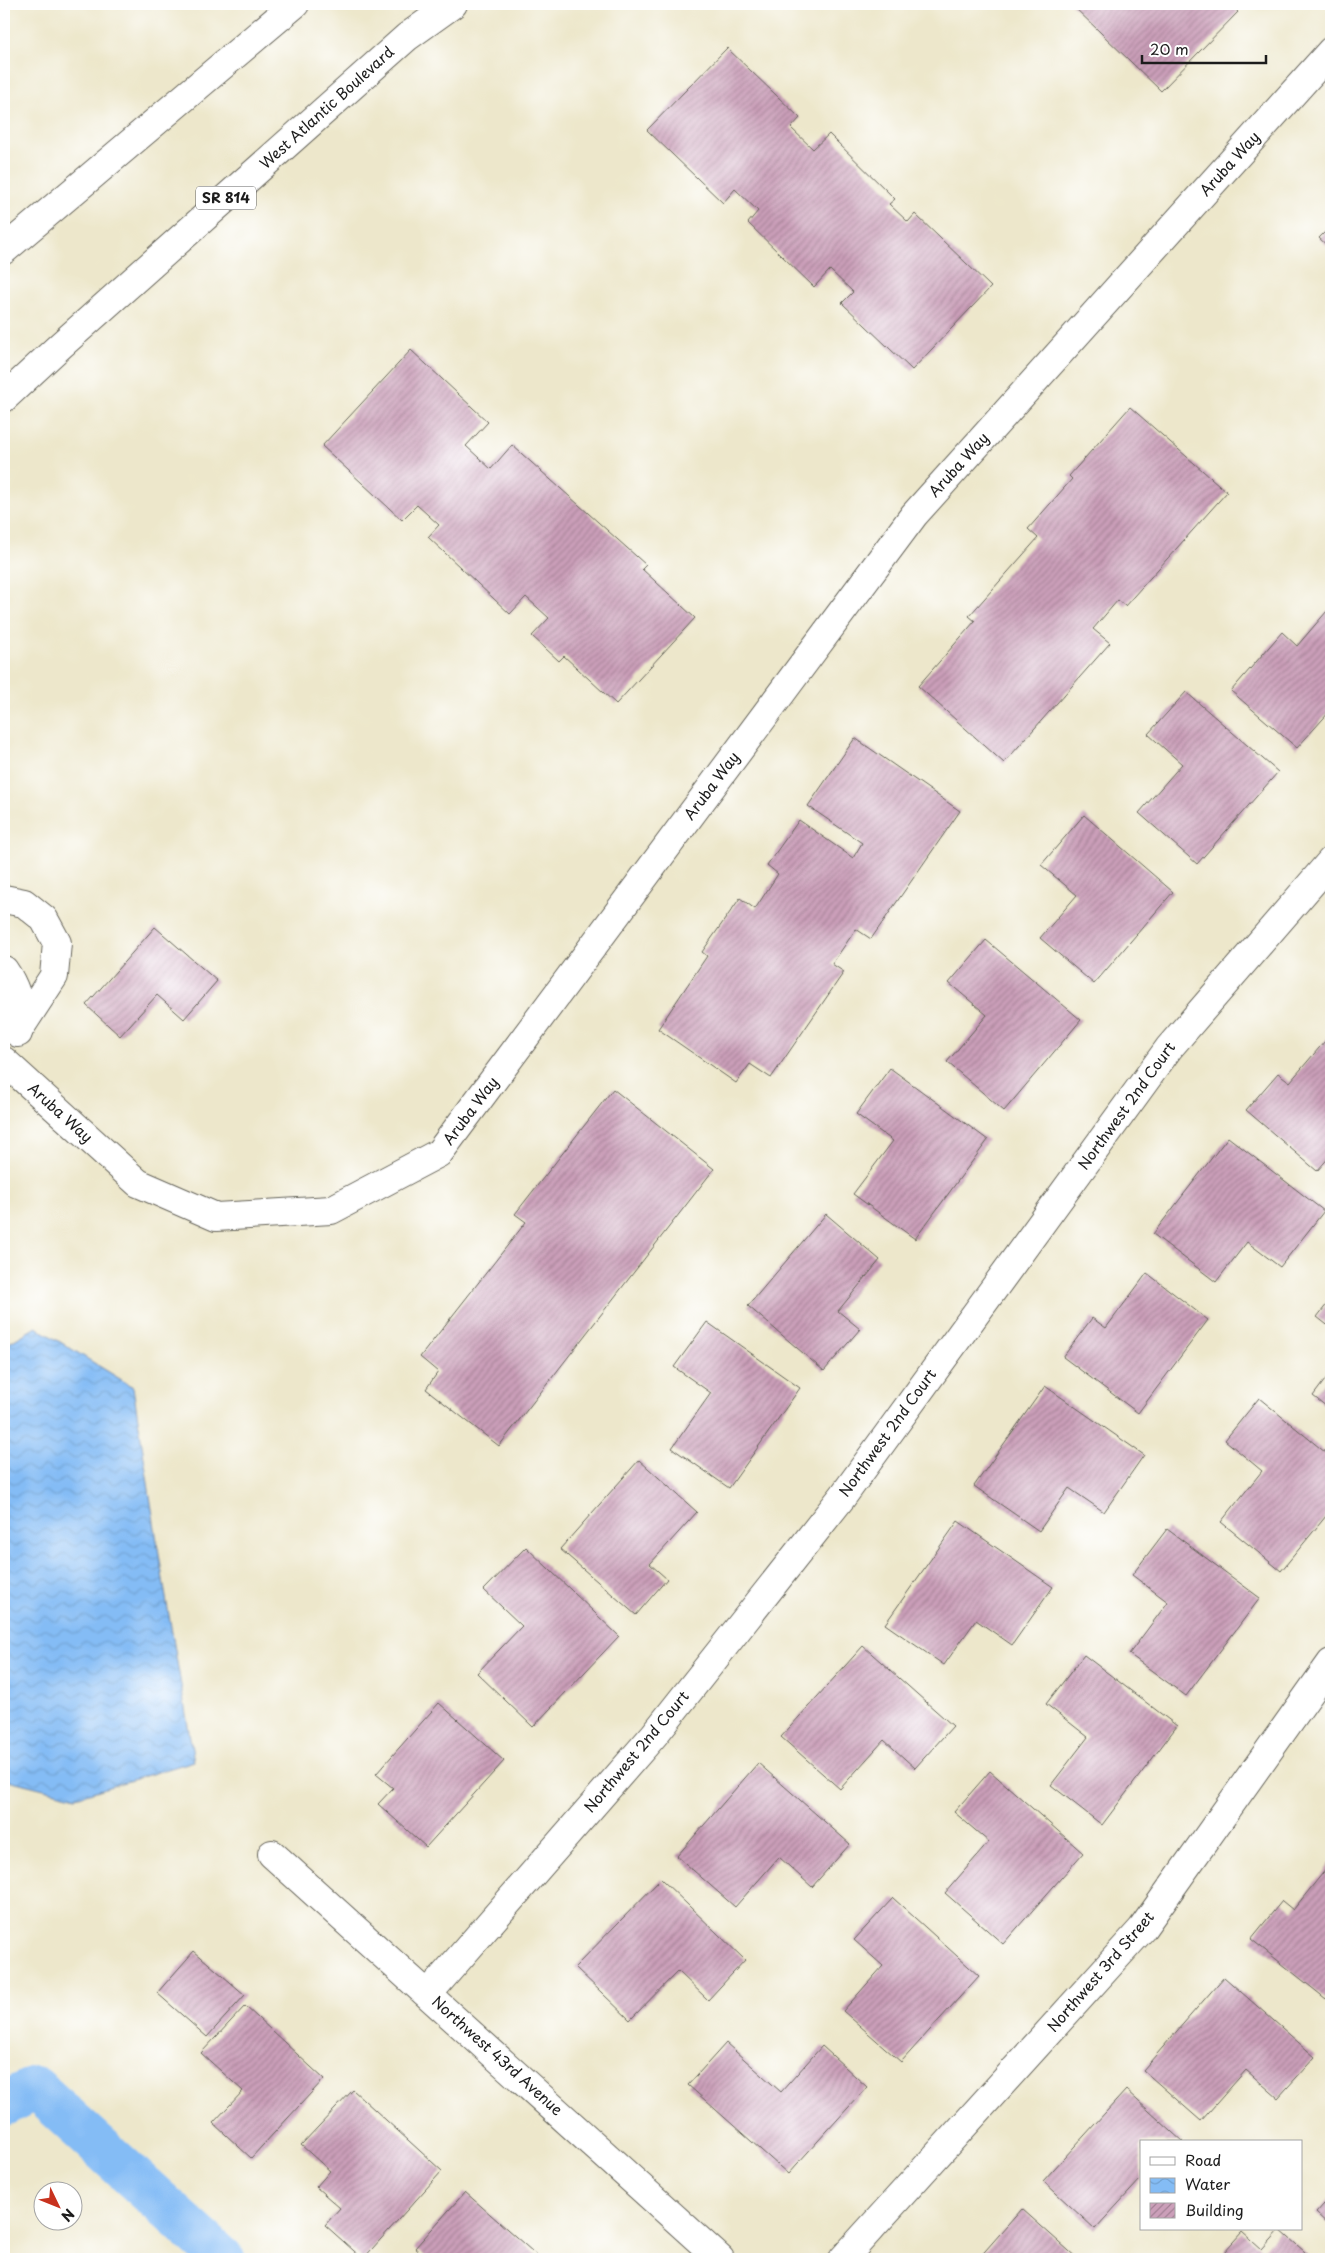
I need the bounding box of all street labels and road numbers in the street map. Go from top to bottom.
street label: West Atlantic Boulevard [254,40,398,174]
street label: Aruba Way [1193,125,1264,201]
road number: SR 814 [196,187,256,210]
street label: Aruba Way [922,426,993,502]
street label: Aruba Way [677,746,744,824]
street label: Northwest 2nd Court [1071,1036,1180,1174]
street label: Aruba Way [436,1071,503,1149]
street label: Aruba Way [23,1076,99,1147]
street label: Northwest 2nd Court [832,1363,941,1501]
street label: Northwest 2nd Court [578,1685,694,1817]
street label: Northwest 3rd Street [1041,1906,1159,2036]
street label: Northwest 43rd Avenue [427,1990,569,2120]

